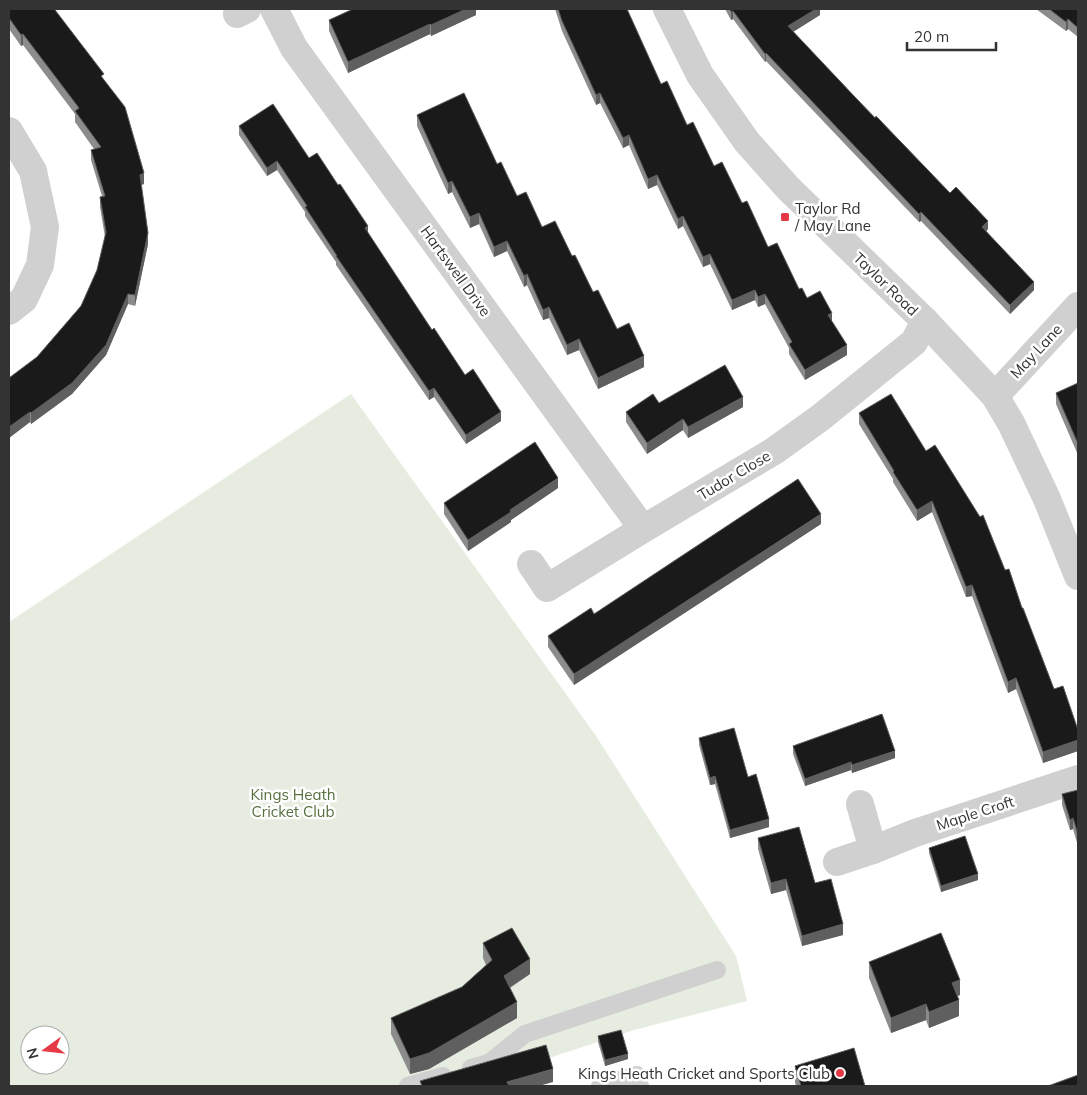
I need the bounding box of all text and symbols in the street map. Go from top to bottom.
scale bar [907,20,996,52]
text: 20 m [914,27,949,46]
place label: Taylor Rd / May Lane [794,199,871,235]
marker: Taylor Rd / May Lane [779,211,791,223]
street label: Hartswell Drive [417,222,495,320]
street label: Taylor Road [850,248,922,320]
street label: May Lane [1006,320,1066,382]
street label: Tudor Close [694,446,774,504]
park label: Kings Heath Cricket Club [251,785,335,821]
street label: Maple Croft [934,792,1016,834]
north arrow [20,1025,70,1075]
text: N [22,1046,43,1061]
place label: Kings Heath Cricket and Sports Club [578,1064,830,1083]
marker: Kings Heath Cricket and Sports Club [834,1067,846,1079]

